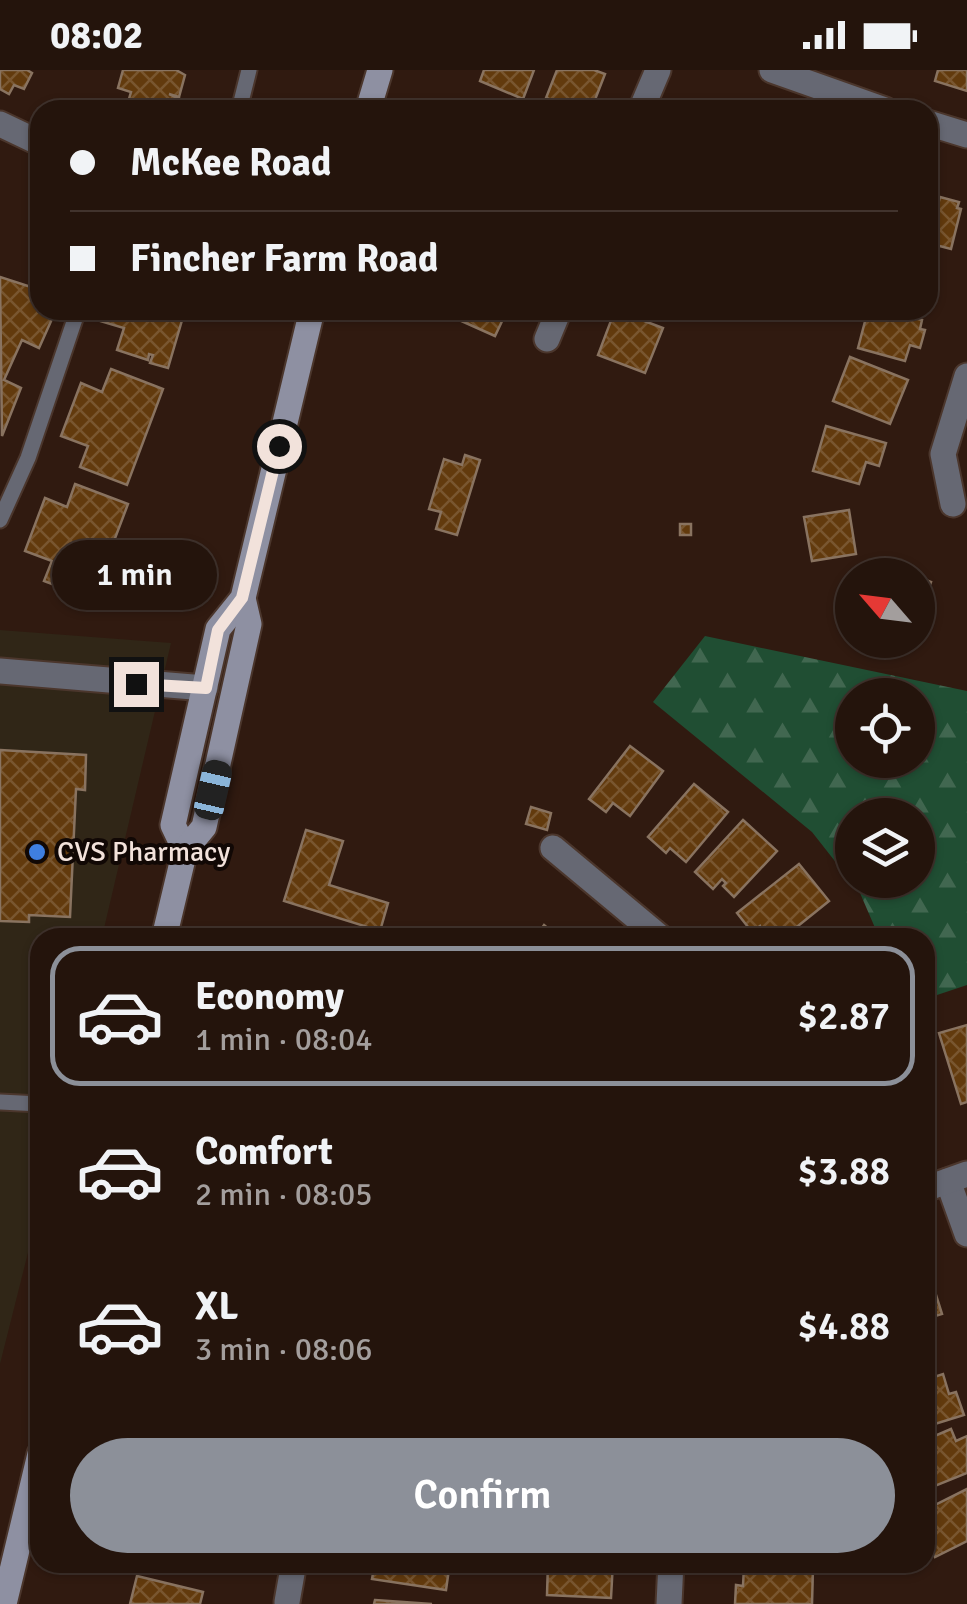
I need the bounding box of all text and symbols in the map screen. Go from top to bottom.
text: 08:02 [50,12,143,59]
text: McKee Road [130,139,331,186]
text: Fincher Farm Road [130,235,438,282]
route start [257,424,302,469]
callout: 1 min [54,539,218,609]
text: 1 min [96,555,173,594]
north arrow [835,558,935,658]
map controls [835,558,935,898]
route end [114,662,159,707]
button: locate [835,678,935,778]
car [192,757,234,823]
button: layers [835,798,935,898]
place label: CVS Pharmacy [57,835,230,869]
marker: CVS Pharmacy [26,841,48,863]
icon: car [75,971,165,1061]
text: Economy [195,973,344,1020]
text: $2.87 [797,993,890,1040]
text: 1 min · 08:04 [195,1020,373,1059]
icon: car [75,1126,165,1216]
text: Comfort [195,1128,333,1175]
text: $3.88 [797,1148,890,1195]
text: 2 min · 08:05 [195,1175,373,1214]
icon: car [75,1281,165,1371]
text: XL [195,1283,238,1330]
text: $4.88 [797,1303,890,1350]
text: 3 min · 08:06 [195,1330,373,1369]
button: Confirm [70,1438,895,1553]

